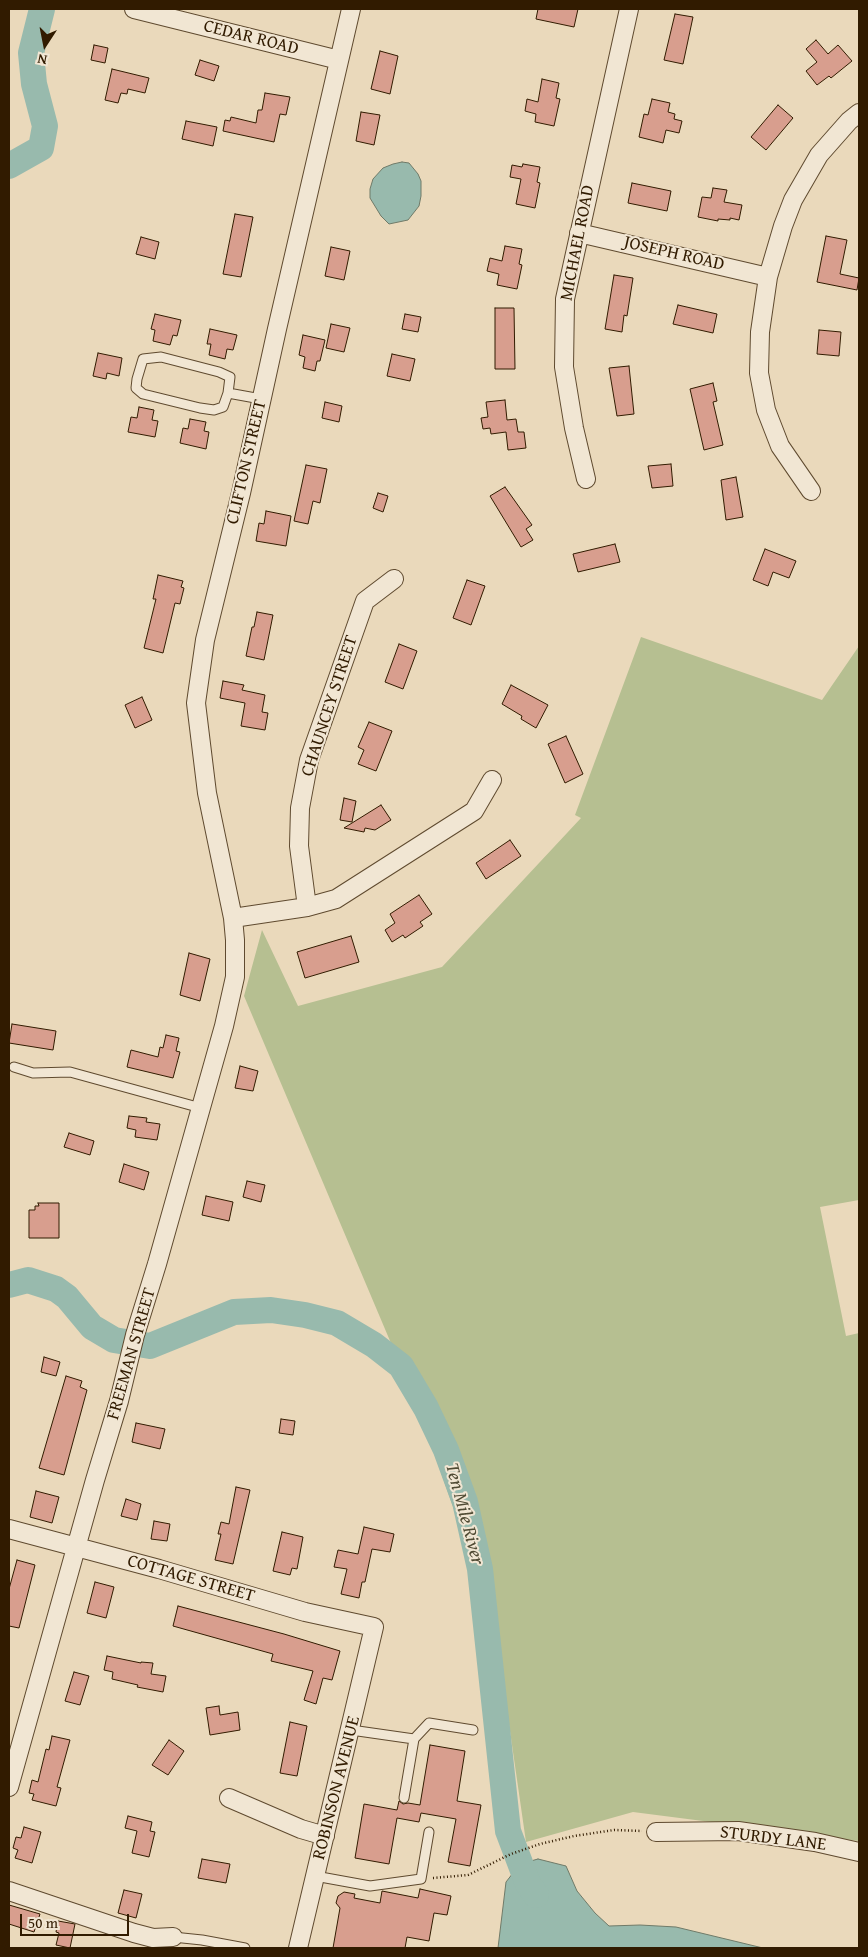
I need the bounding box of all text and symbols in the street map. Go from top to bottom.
street label: CEDAR ROAD [201,16,301,60]
north arrow [20,20,70,70]
text: N [36,49,49,70]
street label: MICHAEL ROAD [556,183,600,303]
street label: JOSEPH ROAD [622,232,726,276]
street label: CLIFTON STREET [222,398,272,526]
street label: CHAUNCEY STREET [297,633,363,779]
street label: FREEMAN STREET [103,1286,161,1422]
water label: Ten Mile River [440,1461,488,1567]
street label: COTTAGE STREET [125,1550,257,1608]
street label: ROBINSON AVENUE [309,1714,365,1862]
street label: STURDY LANE [719,1822,827,1856]
scale bar [22,1904,131,1936]
text: 50 m [28,1912,58,1933]

